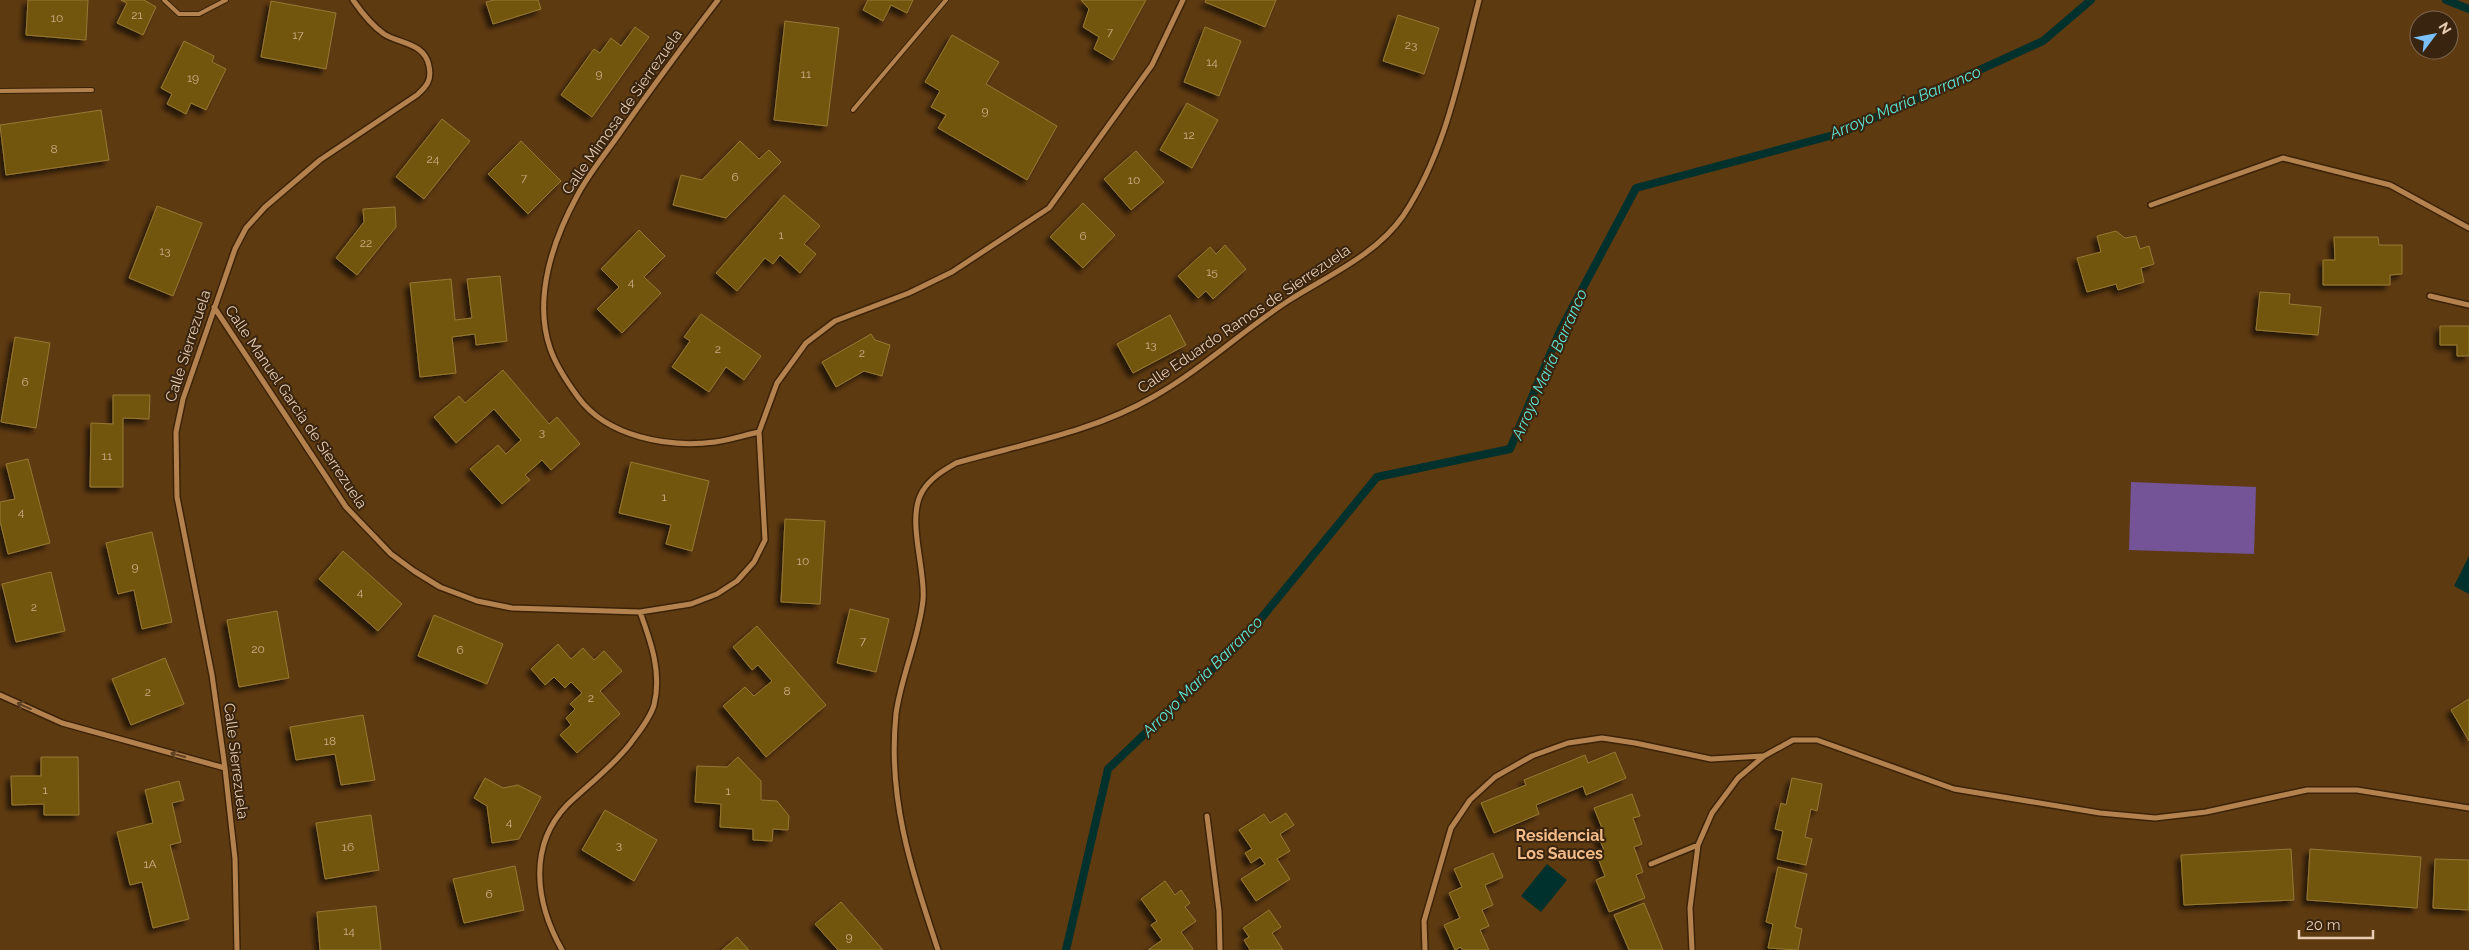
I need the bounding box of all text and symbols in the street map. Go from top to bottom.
house number: 21 [131,8,143,22]
north arrow [2409,10,2459,60]
house number: 10 [51,11,63,25]
text: N [2435,19,2455,37]
house number: 7 [1107,25,1114,39]
street label: Calle Mimosa de Sierrezuela [558,26,686,198]
house number: 17 [292,28,304,42]
house number: 23 [1405,38,1417,52]
house number: 14 [1206,55,1218,69]
water label: Arroyo Maria Barranco [1826,62,1984,143]
house number: 9 [595,67,603,81]
house number: 11 [801,67,811,81]
house number: 19 [187,71,199,85]
house number: 9 [981,104,989,118]
house number: 12 [1183,128,1195,142]
house number: 8 [50,142,58,156]
house number: 24 [427,152,440,166]
house number: 6 [731,170,739,184]
house number: 7 [521,171,528,185]
house number: 10 [1128,173,1140,187]
house number: 1 [778,228,784,242]
house number: 6 [1079,229,1087,243]
house number: 22 [360,236,372,250]
street label: Calle Eduardo Ramos de Sierrezuela [1134,241,1354,397]
house number: 13 [159,244,171,258]
house number: 15 [1206,265,1218,279]
house number: 4 [628,275,635,289]
water label: Arroyo Maria Barranco [1507,286,1591,443]
street label: Calle Sierrezuela [161,288,215,404]
street label: Calle Manuel Garcia de Sierrezuela [221,302,371,512]
house number: 13 [1145,338,1157,352]
house number: 2 [715,342,721,356]
house number: 2 [859,346,865,360]
house number: 6 [21,375,29,389]
house number: 3 [539,425,545,439]
house number: 11 [102,449,112,463]
house number: 1 [661,490,667,504]
house number: 4 [18,505,25,519]
house number: 10 [797,554,809,568]
house number: 9 [131,560,139,574]
house number: 4 [357,585,364,599]
house number: 2 [31,600,37,614]
water label: Arroyo Maria Barranco [1137,612,1267,741]
house number: 7 [860,634,867,648]
house number: 20 [251,642,265,656]
house number: 6 [456,643,464,657]
house number: 8 [783,684,791,698]
house number: 2 [145,685,151,699]
house number: 2 [588,691,594,705]
one-way arrow [17,701,32,711]
street label: Calle Sierrezuela [220,702,252,820]
house number: 18 [324,734,336,748]
one-way arrow [171,750,187,759]
house number: 1 [42,783,48,797]
house number: 1 [725,784,731,798]
house number: 4 [506,815,513,829]
district label: Residencial Los Sauces [1516,826,1605,863]
house number: 3 [616,838,622,852]
house number: 16 [342,840,354,854]
house number: 1A [143,857,157,871]
house number: 6 [485,887,493,901]
scale bar [2299,908,2373,940]
text: 20 m [2306,916,2341,934]
house number: 14 [343,924,355,938]
house number: 9 [845,930,853,944]

